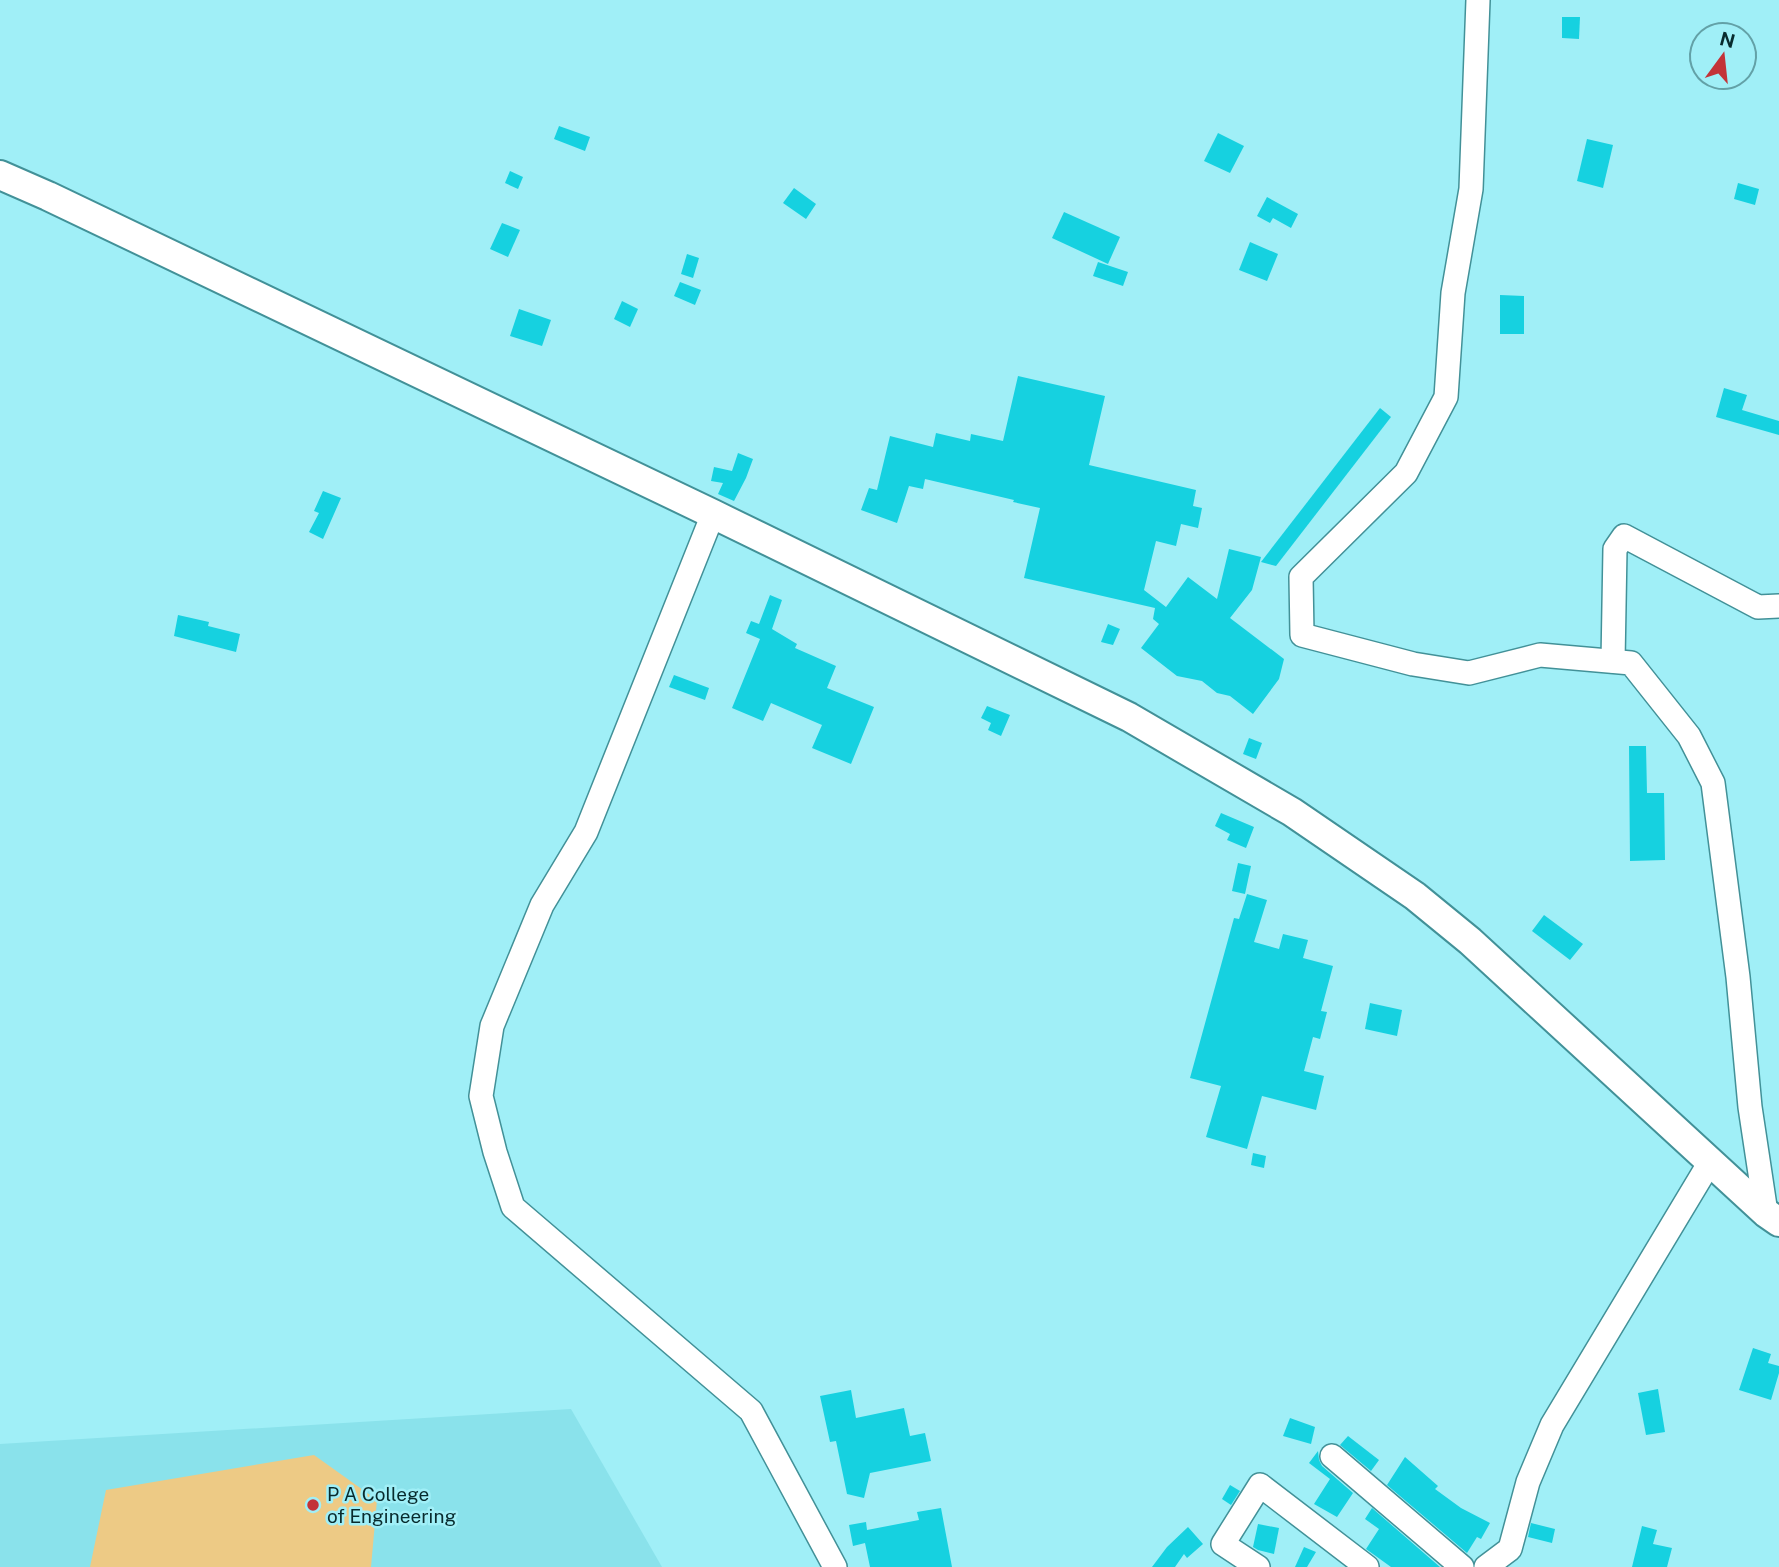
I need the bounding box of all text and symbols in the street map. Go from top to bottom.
north arrow [1688,21,1758,91]
text: N [1717,27,1737,52]
place label: P A College of Engineering [327,1483,456,1527]
marker: P A College of Engineering [305,1497,321,1513]

